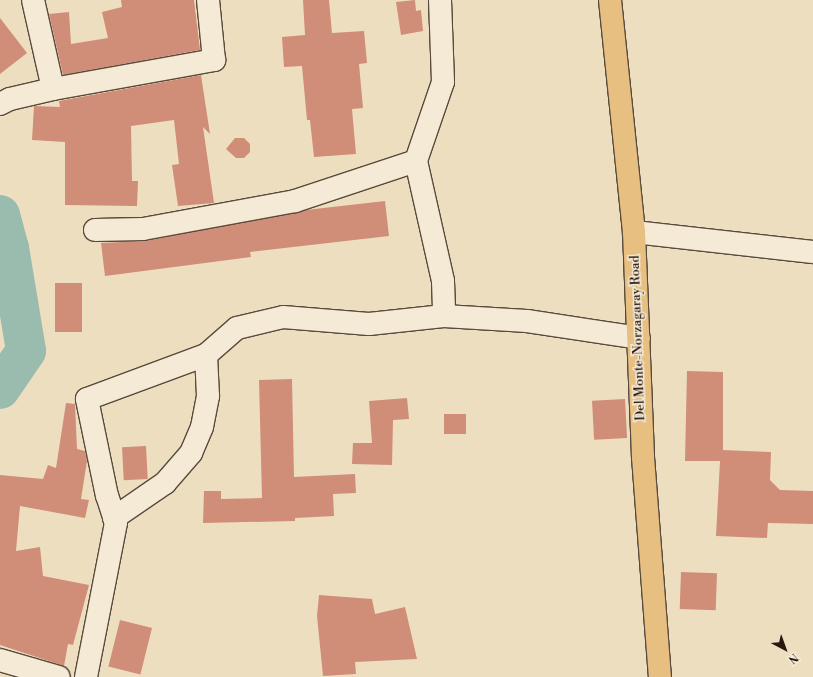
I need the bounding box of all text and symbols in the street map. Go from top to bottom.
street label: Del Monte-Norzagaray Road [627,255,649,421]
north arrow [765,629,805,669]
text: N [785,650,801,666]

